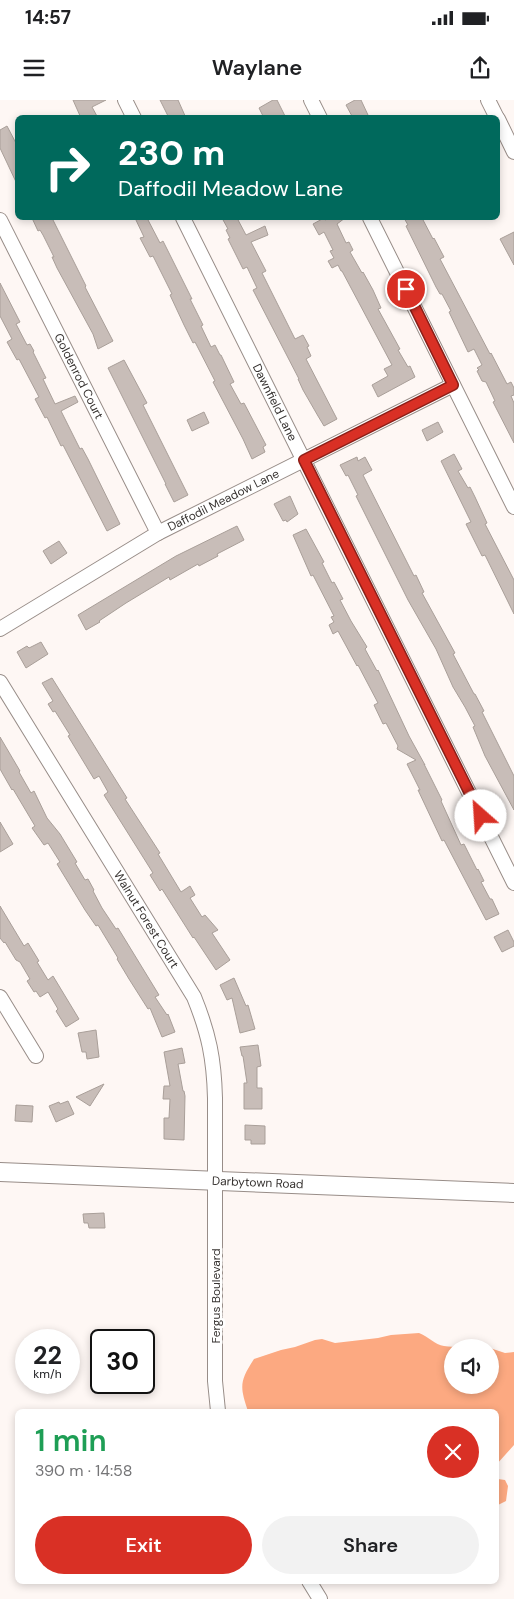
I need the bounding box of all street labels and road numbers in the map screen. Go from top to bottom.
street label: Goldenrod Court [51,331,107,422]
street label: Dawnfield Lane [249,361,301,444]
street label: Daffodil Meadow Lane [165,465,282,535]
street label: Walnut Forest Court [110,868,183,972]
street label: Darbytown Road [212,1173,304,1192]
street label: Fergus Boulevard [208,1249,224,1343]

